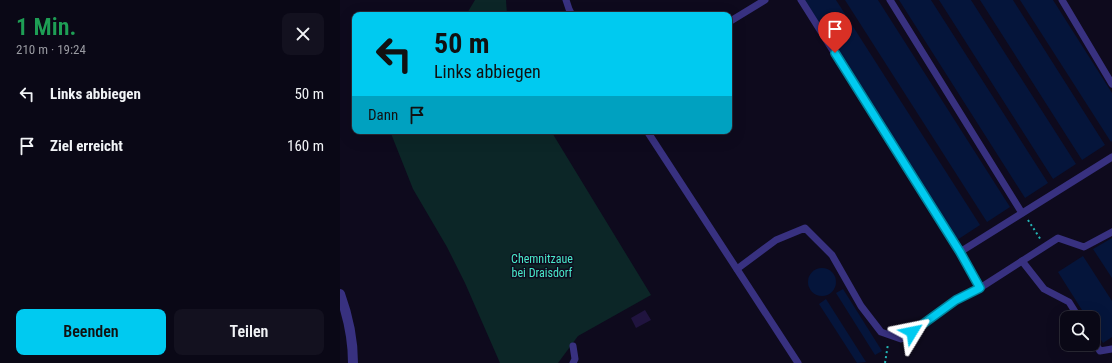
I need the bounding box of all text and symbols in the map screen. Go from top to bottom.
pin [818,12,852,53]
text: 1 Min. [16,13,76,41]
button: close [282,13,324,55]
icon: arrive [824,18,846,40]
text: 50 m [434,27,490,60]
icon: left [368,28,420,80]
text: 210 m · 19:24 [16,42,86,57]
text: Links abbiegen [434,61,541,82]
icon: left [16,83,38,105]
text: Links abbiegen [50,85,141,103]
text: 50 m [294,85,324,103]
icon: arrive [406,104,428,126]
text: Dann [368,106,398,124]
icon: arrive [16,135,38,157]
text: Ziel erreicht [50,137,123,155]
text: 160 m [287,137,324,155]
park label: Chemnitzaue bei Draisdorf [511,252,573,280]
button: Beenden [16,309,166,355]
button: Teilen [174,309,324,355]
position arrow [891,311,933,353]
map controls [1060,311,1100,351]
button: search [1060,311,1100,351]

